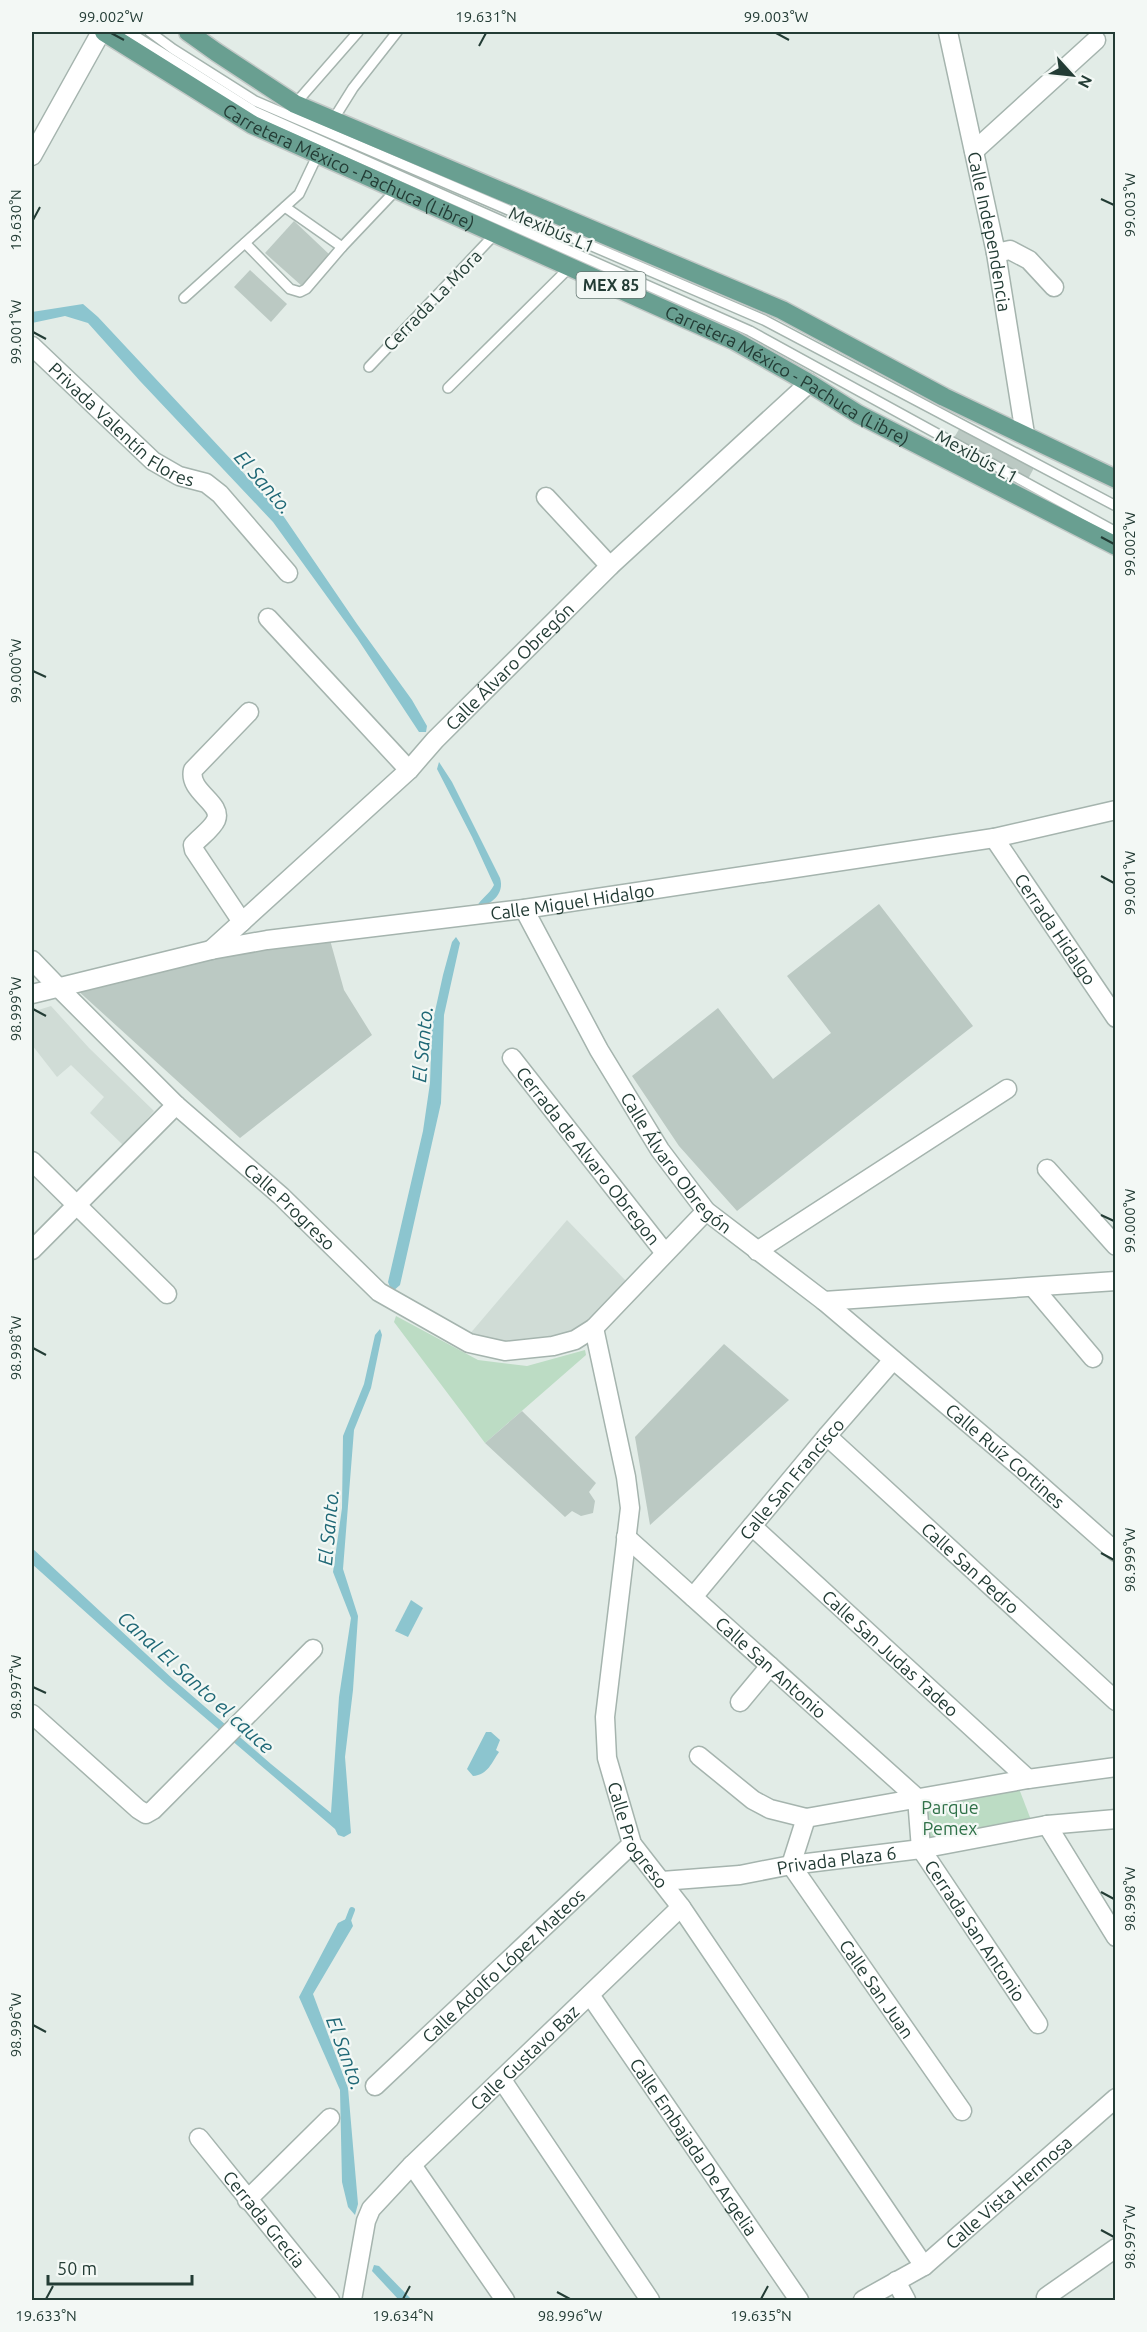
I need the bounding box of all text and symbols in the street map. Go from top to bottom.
text: 99.002°W [79,8,143,25]
text: 19.631°N [455,8,517,25]
text: 99.003°W [744,8,808,25]
north arrow [1042,45,1102,105]
text: N [1075,72,1096,91]
street label: Carretera México - Pachuca (Libre) [220,99,478,234]
street label: Calle Independencia [964,150,1015,313]
text: 99.003°W [1121,173,1138,237]
text: 19.630°N [7,189,24,251]
street label: Mexibús L1 [506,202,598,256]
street label: Cerrada La Mora [379,245,485,355]
road number: MEX 85 [576,272,646,298]
text: 99.001°W [7,300,24,364]
street label: Carretera México - Pachuca (Libre) [662,301,913,450]
street label: Privada Valentín Flores [45,358,196,490]
street label: Mexibús L1 [932,425,1022,487]
water label: El Santo. [230,445,298,519]
text: 99.002°W [1121,512,1138,576]
street label: Calle Álvaro Obregón [441,598,577,734]
text: 99.000°W [7,639,24,703]
text: 99.001°W [1121,851,1138,915]
street label: Cerrada Hidalgo [1011,870,1100,989]
street label: Calle Miguel Hidalgo [489,879,656,923]
text: 98.999°W [7,977,24,1041]
water label: El Santo. [407,1005,437,1083]
street label: Cerrada de Alvaro Obregon [513,1063,665,1249]
street label: Calle Álvaro Obregón [617,1089,736,1237]
street label: Calle Progreso [240,1159,340,1254]
text: 99.000°W [1121,1189,1138,1253]
text: 98.998°W [7,1316,24,1380]
street label: Calle Ruíz Cortines [942,1399,1069,1512]
street label: Calle San Francisco [735,1414,848,1543]
water label: El Santo. [313,1488,343,1566]
street label: Calle San Pedro [918,1518,1024,1617]
text: 98.999°W [1121,1528,1138,1592]
street label: Calle San Judas Tadeo [818,1586,963,1720]
water label: Canal El Santo el cauce [113,1606,279,1758]
street label: Calle San Antonio [712,1612,831,1722]
text: 98.997°W [7,1655,24,1719]
street label: Calle Progreso [604,1779,672,1892]
park label: Parque Pemex [921,1797,979,1838]
street label: Privada Plaza 6 [775,1842,897,1878]
street label: Cerrada San Antonio [921,1856,1030,2005]
text: 98.998°W [1121,1867,1138,1931]
street label: Calle Adolfo López Mateos [418,1884,589,2047]
street label: Calle San Juan [836,1936,918,2042]
text: 98.996°W [7,1993,24,2057]
street label: Calle Gustavo Baz [466,2001,583,2114]
water label: El Santo. [322,2013,370,2093]
street label: Calle Embajada De Argelia [626,2054,762,2239]
street label: Calle Vista Hermosa [941,2132,1076,2253]
street label: Cerrada Grecia [219,2167,309,2271]
text: 98.997°W [1121,2205,1138,2269]
scale bar [48,2248,192,2286]
text: 50 m [57,2258,97,2278]
text: 19.633°N [15,2307,77,2324]
text: 19.634°N [372,2307,434,2324]
text: 98.996°W [538,2307,602,2324]
text: 19.635°N [730,2307,792,2324]

